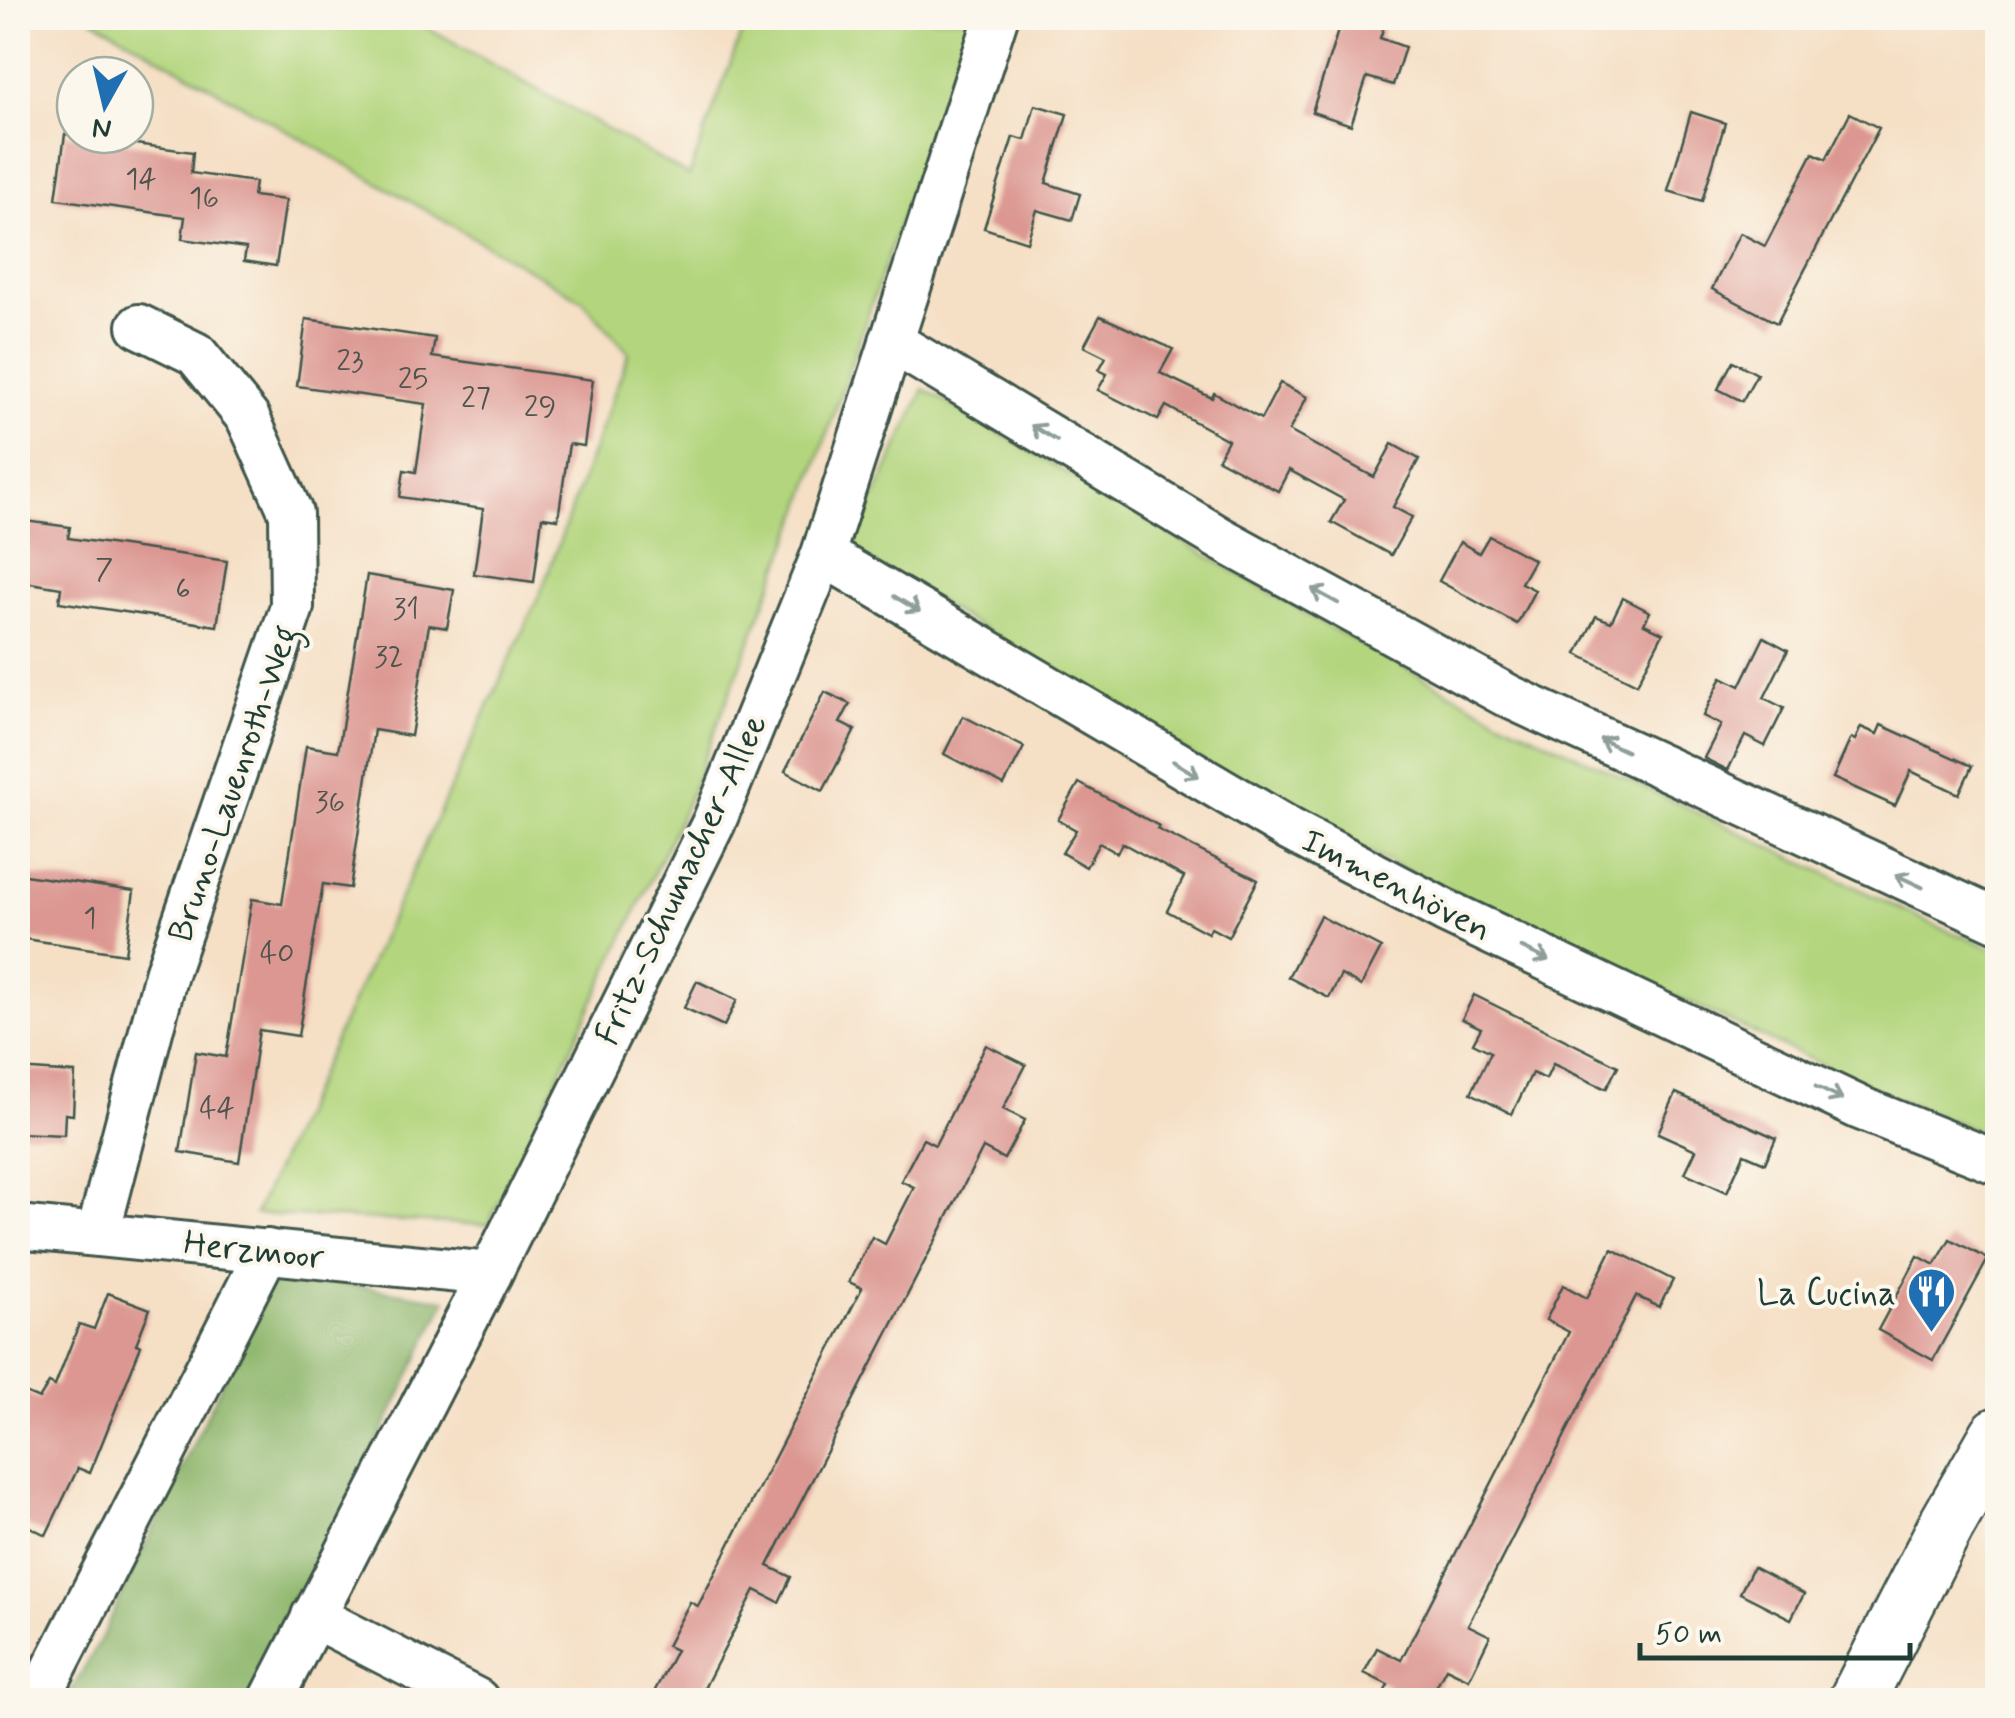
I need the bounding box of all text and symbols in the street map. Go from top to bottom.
north arrow [55,55,155,155]
text: N [90,108,114,147]
house number: 14 [125,160,157,199]
house number: 16 [189,179,219,218]
house number: 23 [336,342,364,381]
house number: 25 [398,360,428,399]
house number: 27 [461,379,491,418]
house number: 29 [524,388,556,427]
one-way arrow [1030,423,1059,443]
house number: 7 [95,550,113,589]
house number: 6 [175,570,191,609]
one-way arrow [1310,586,1340,605]
house number: 31 [393,590,419,629]
one-way arrow [892,594,920,614]
street label: Bruno-Lauenroth-Weg [158,619,314,950]
house number: 32 [374,638,404,677]
street label: Fritz-Schumacher-Allee [585,707,779,1053]
one-way arrow [1599,735,1629,753]
one-way arrow [1171,759,1200,779]
house number: 36 [315,783,345,822]
street label: Immenhöven [1293,818,1499,953]
one-way arrow [1894,871,1924,889]
house number: 1 [83,899,97,938]
house number: 40 [260,934,294,973]
one-way arrow [1519,945,1549,964]
one-way arrow [1813,1084,1843,1103]
house number: 44 [199,1089,235,1128]
street label: Herzmoor [181,1221,327,1281]
restaurant icon: La Cucina [1905,1266,1957,1334]
place label: La Cucina [1757,1271,1896,1317]
scale bar [1640,1598,1910,1660]
text: 50 m [1655,1615,1722,1654]

